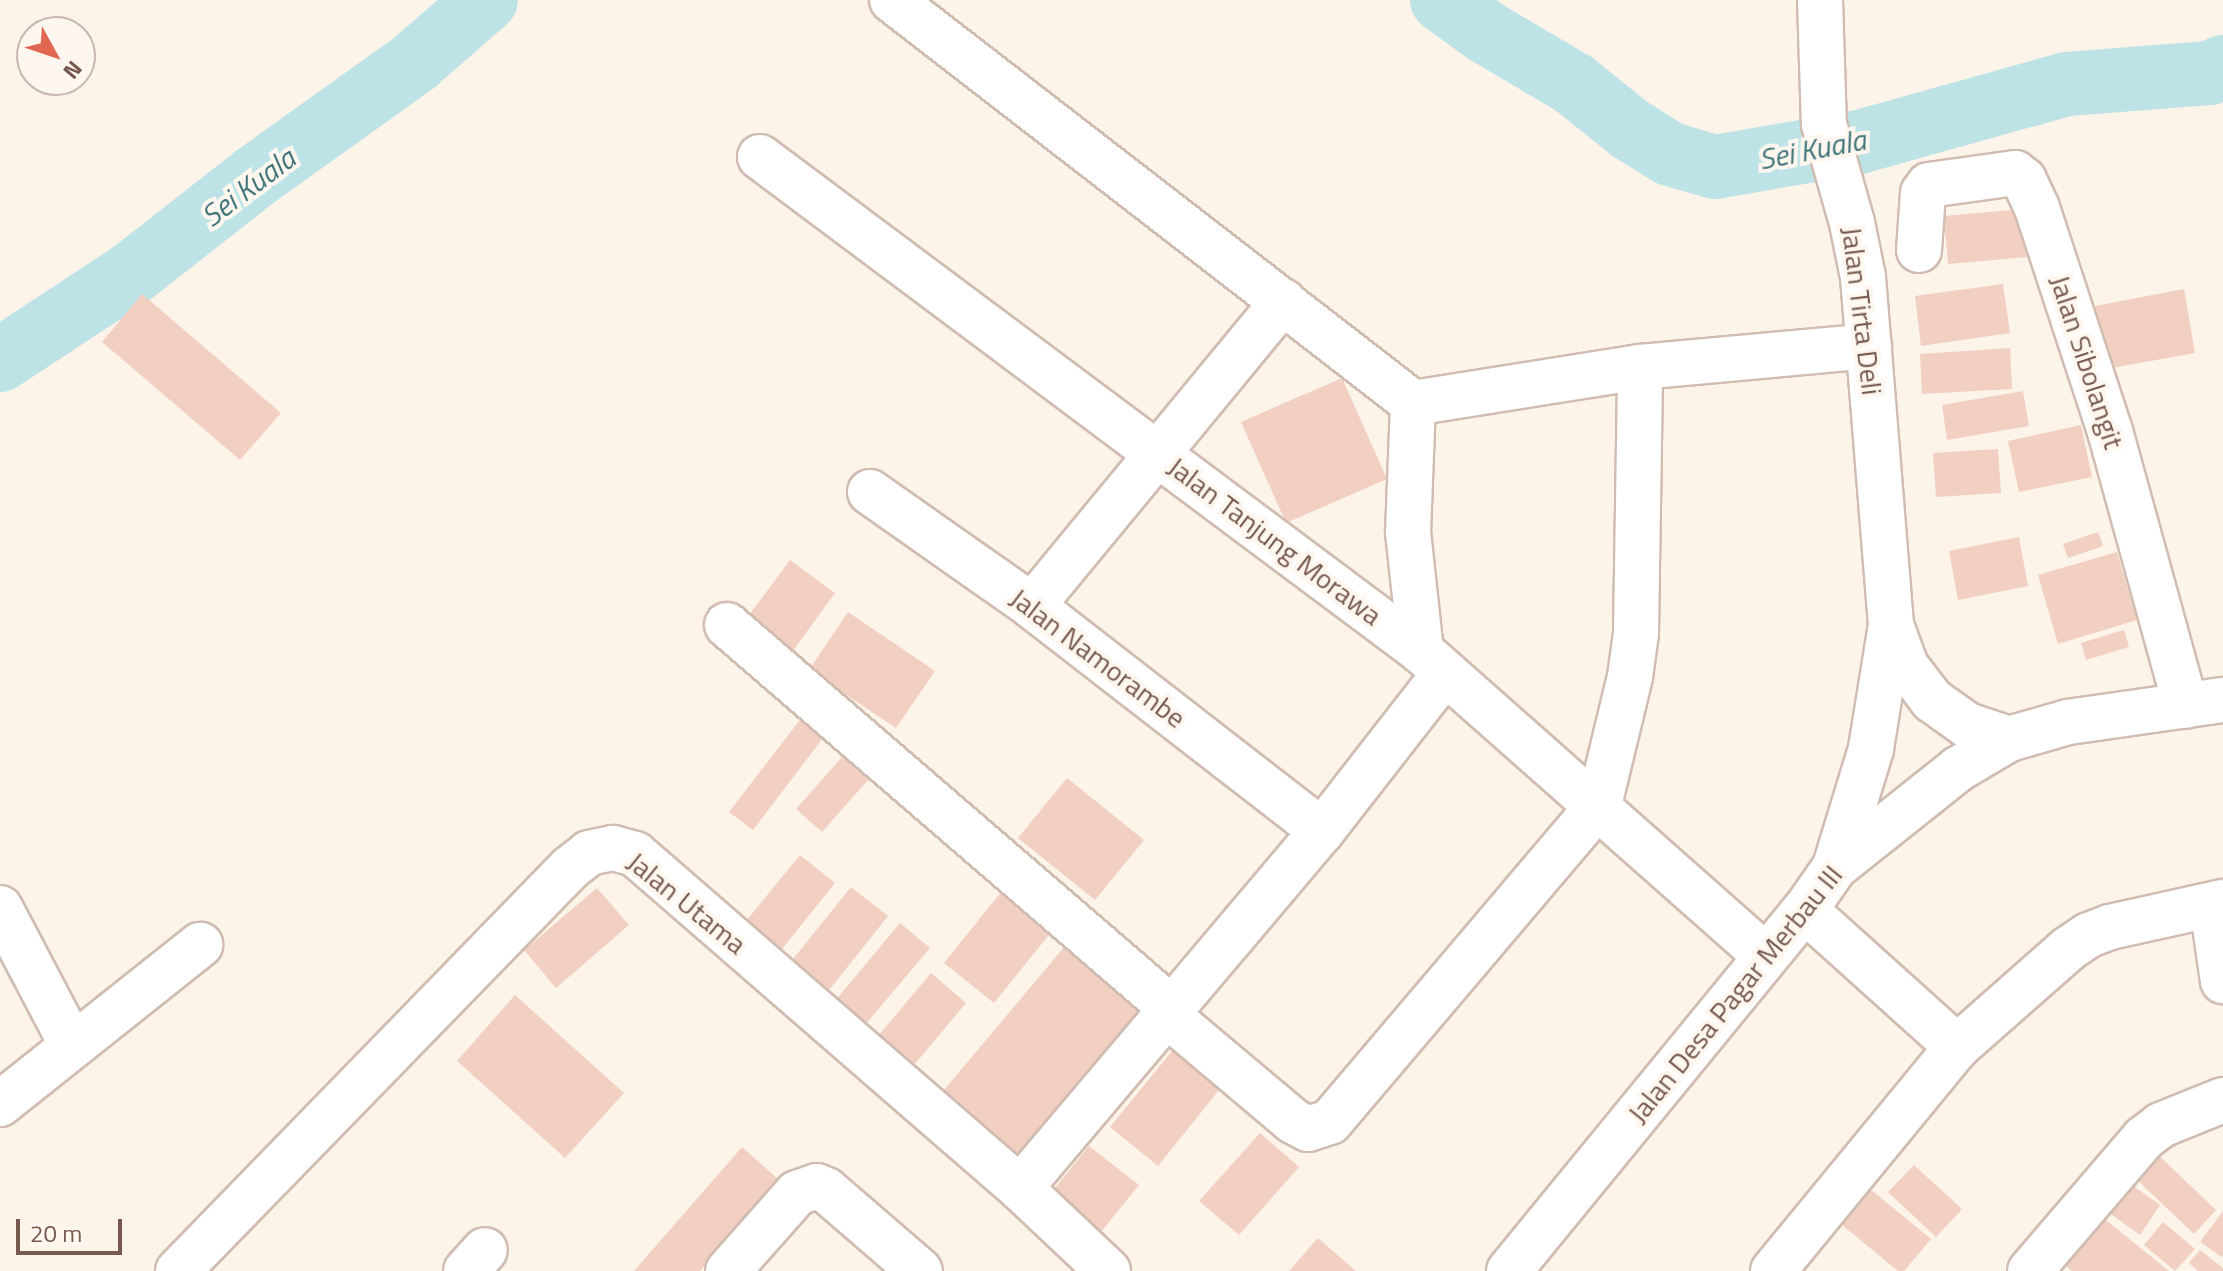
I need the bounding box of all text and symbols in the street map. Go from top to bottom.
north arrow [16,16,96,96]
text: N [55,53,91,87]
water label: Sei Kuala [1755,121,1869,177]
water label: Sei Kuala [194,140,302,234]
street label: Jalan Tirta Deli [1835,225,1889,397]
street label: Jalan Sibolangit [2043,271,2131,453]
street label: Jalan Tanjung Morawa [1162,450,1388,632]
street label: Jalan Namorambe [1004,581,1192,735]
street label: Jalan Utama [621,845,753,961]
street label: Jalan Desa Pagar Merbau III [1621,858,1849,1130]
scale bar [20,1203,126,1253]
text: 20 m [30,1215,82,1251]

